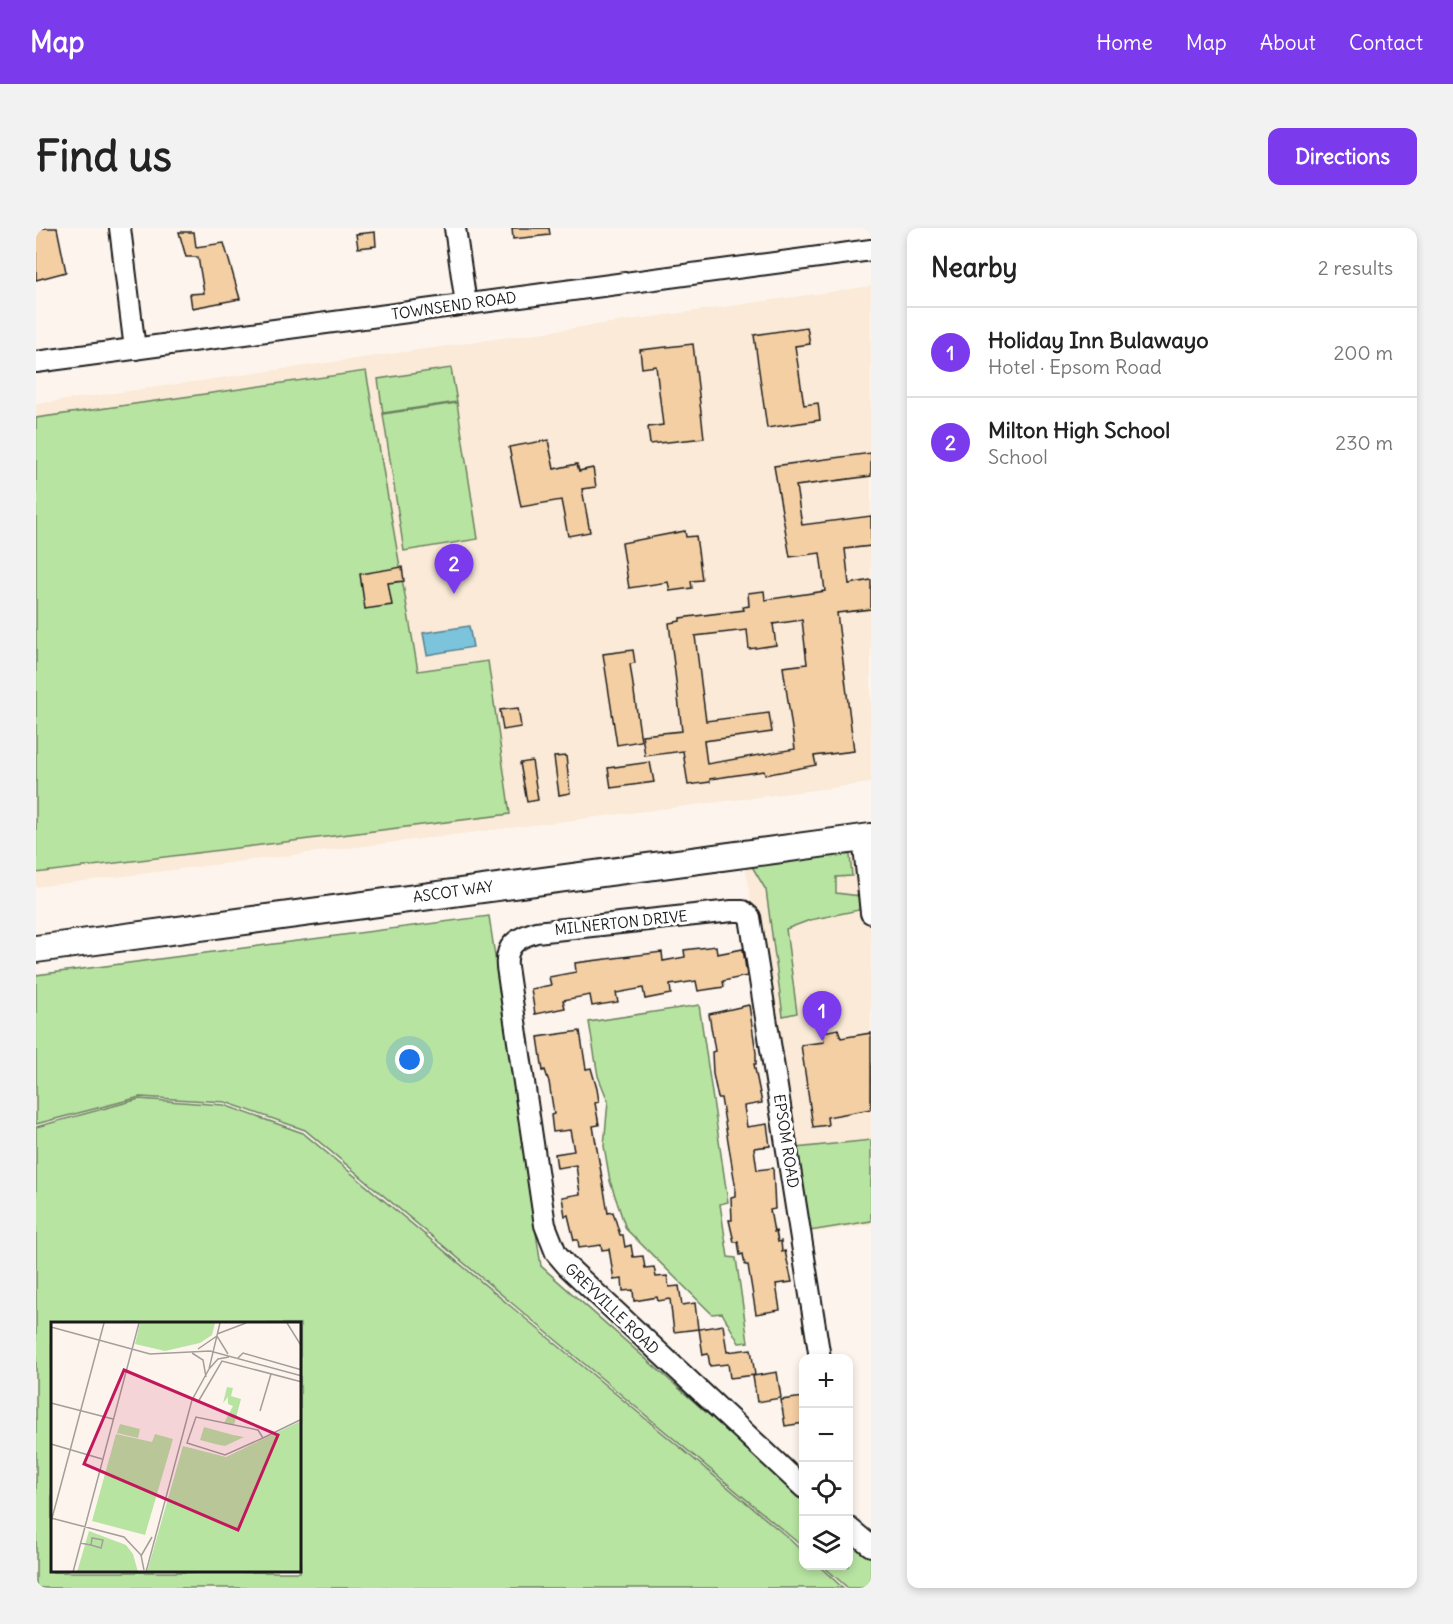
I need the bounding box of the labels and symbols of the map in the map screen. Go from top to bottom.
street label: TOWNSEND ROAD [390,287,518,324]
pin: 2 [434,544,474,594]
street label: ASCOT WAY [412,876,495,907]
street label: MILNERTON DRIVE [554,906,688,939]
pin: 1 [802,992,842,1041]
your location [395,1045,424,1074]
street label: EPSOM ROAD [770,1093,803,1189]
street label: GREYVILLE ROAD [561,1259,663,1358]
inset map [51,1322,302,1573]

